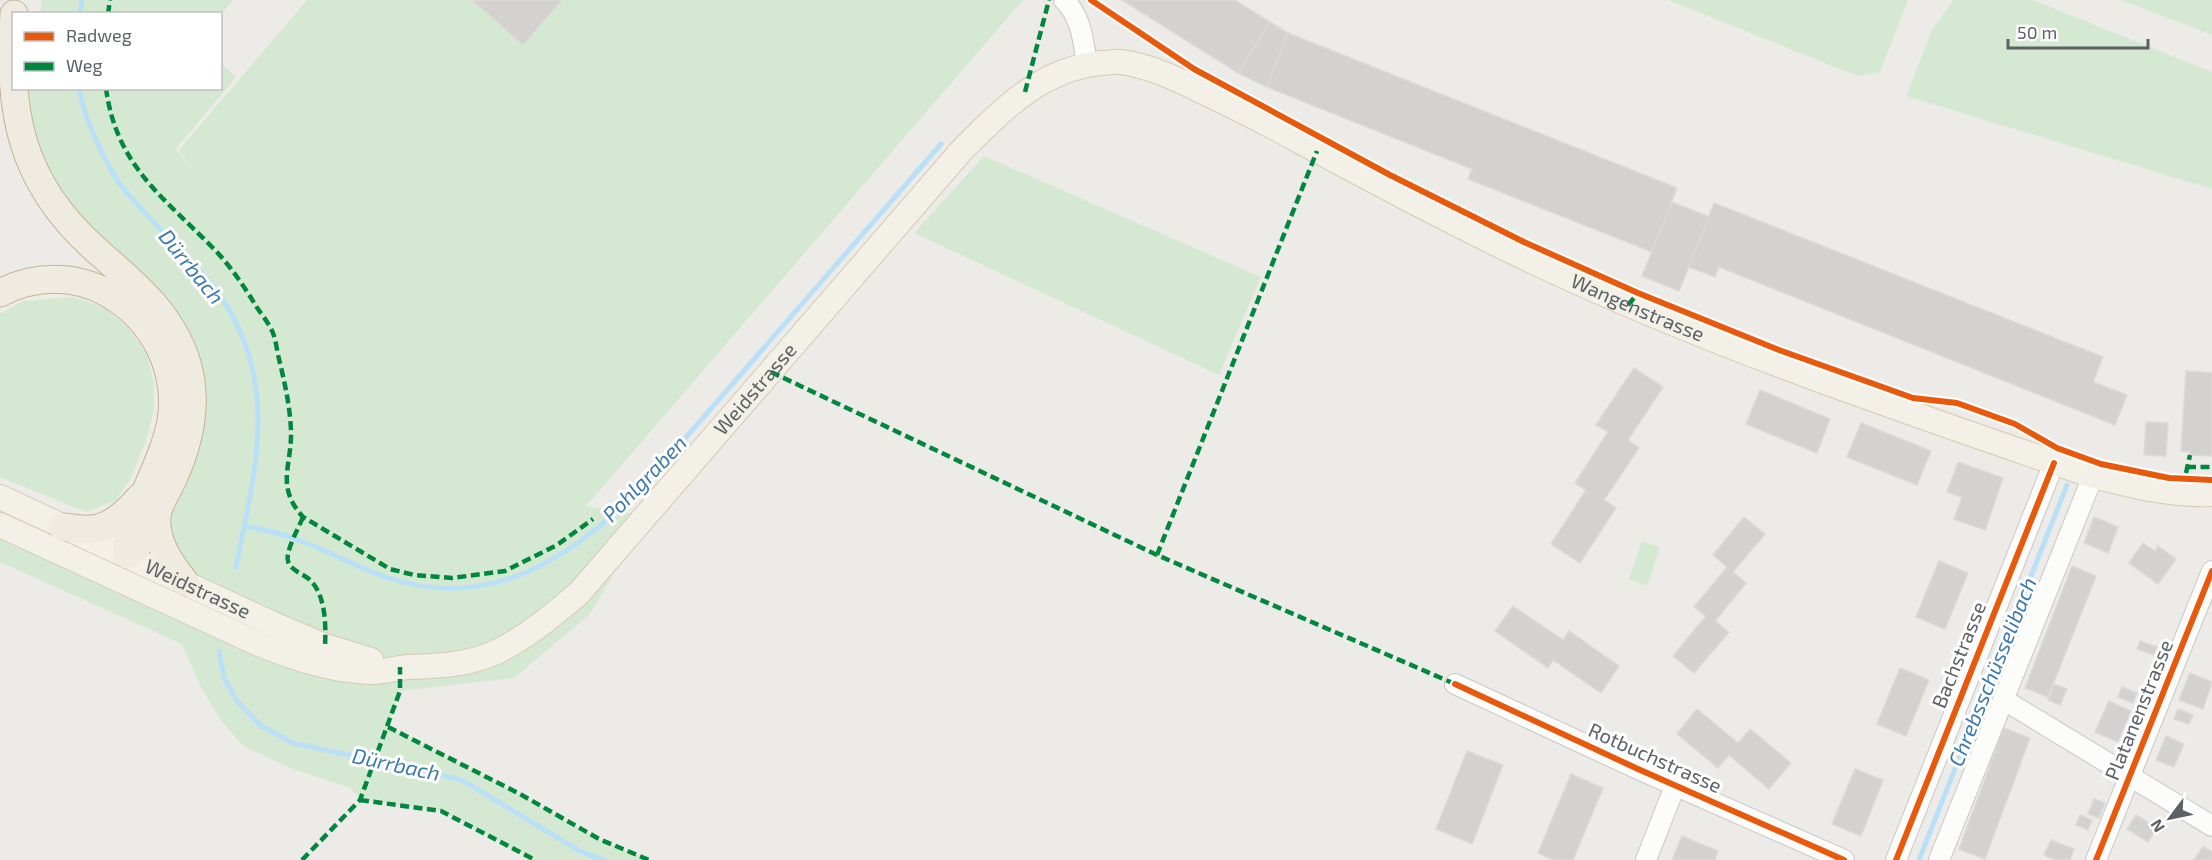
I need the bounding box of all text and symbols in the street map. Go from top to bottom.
legend [12,12,222,90]
scale bar [2008,12,2148,50]
text: 50 m [2017,21,2057,43]
text: Radweg [66,24,132,46]
text: Weg [66,54,102,76]
water label: Dürrbach [154,224,230,308]
street label: Wangenstrasse [1567,268,1708,346]
street label: Weidstrasse [708,338,801,439]
water label: Pohlgraben [597,430,691,526]
street label: Weidstrasse [141,553,255,623]
water label: Chrebsschüsselibach [1942,573,2041,769]
street label: Bachstrasse [1926,598,1990,711]
street label: Platanenstrasse [2099,636,2177,783]
street label: Rotbuchstrasse [1585,717,1726,797]
water label: Dürrbach [350,742,442,785]
north arrow [2140,788,2200,848]
text: N [2146,816,2168,836]

